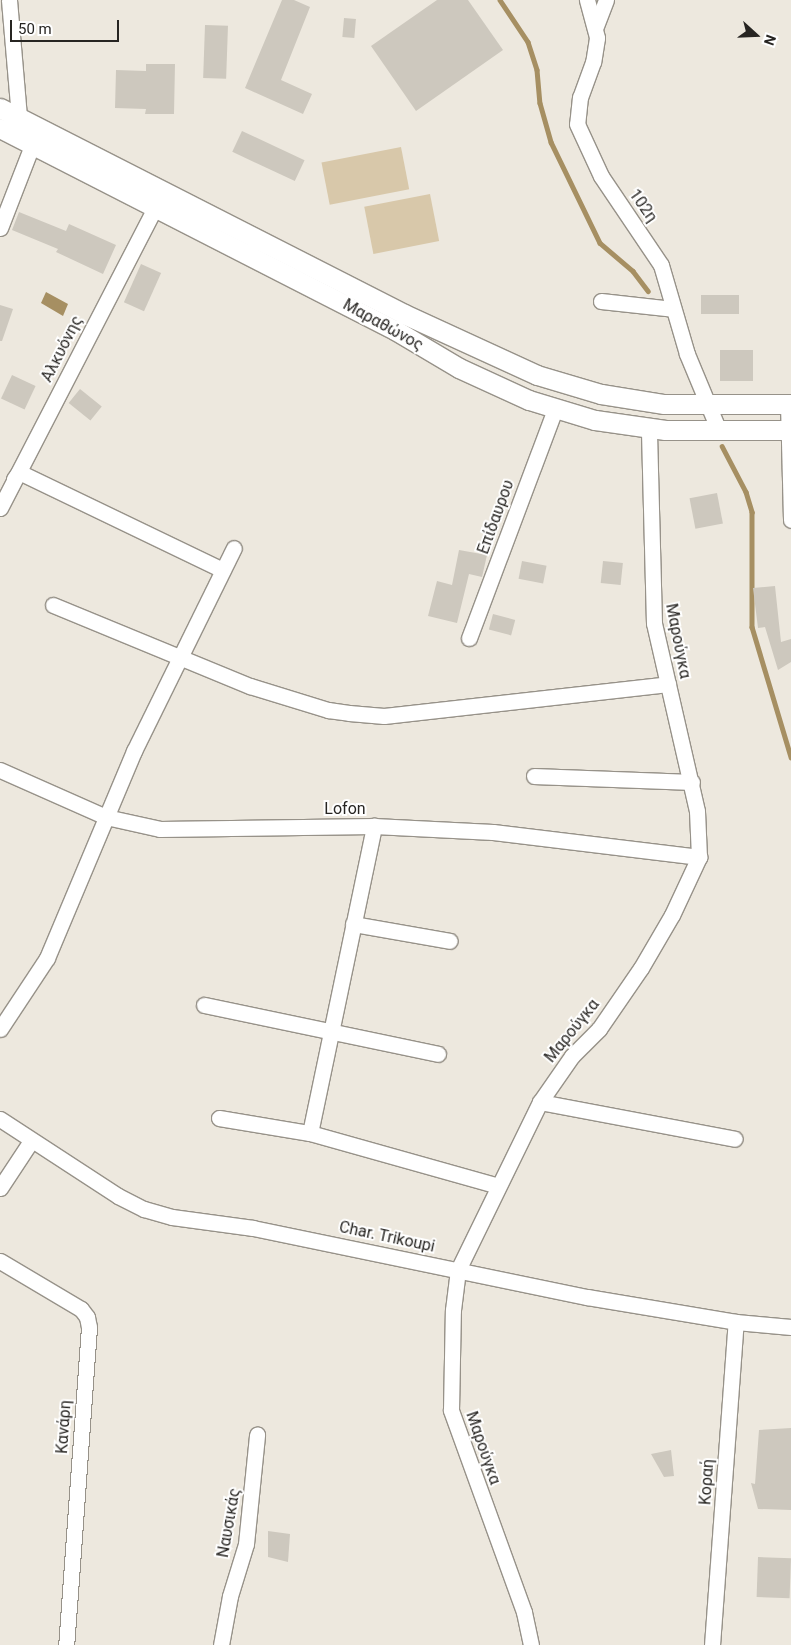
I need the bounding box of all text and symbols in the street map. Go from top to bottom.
scale bar [12,10,121,42]
north arrow [731,10,781,60]
text: 50 m [18,20,52,38]
text: N [761,33,779,48]
street label: 102η [625,186,661,226]
street label: Μαραθώνος [340,295,426,355]
street label: Αλκυόνης [37,313,87,385]
street label: Επίδαυρου [474,477,518,557]
street label: Μαρούγκα [661,602,695,680]
street label: Lofon [324,799,366,819]
street label: Μαρούγκα [541,995,603,1067]
street label: Char. Trikoupi [337,1217,437,1257]
street label: Κανάρη [53,1400,75,1454]
street label: Μαρούγκα [462,1409,504,1487]
street label: Κοραή [696,1458,718,1506]
street label: Ναυσικάς [213,1487,245,1559]

